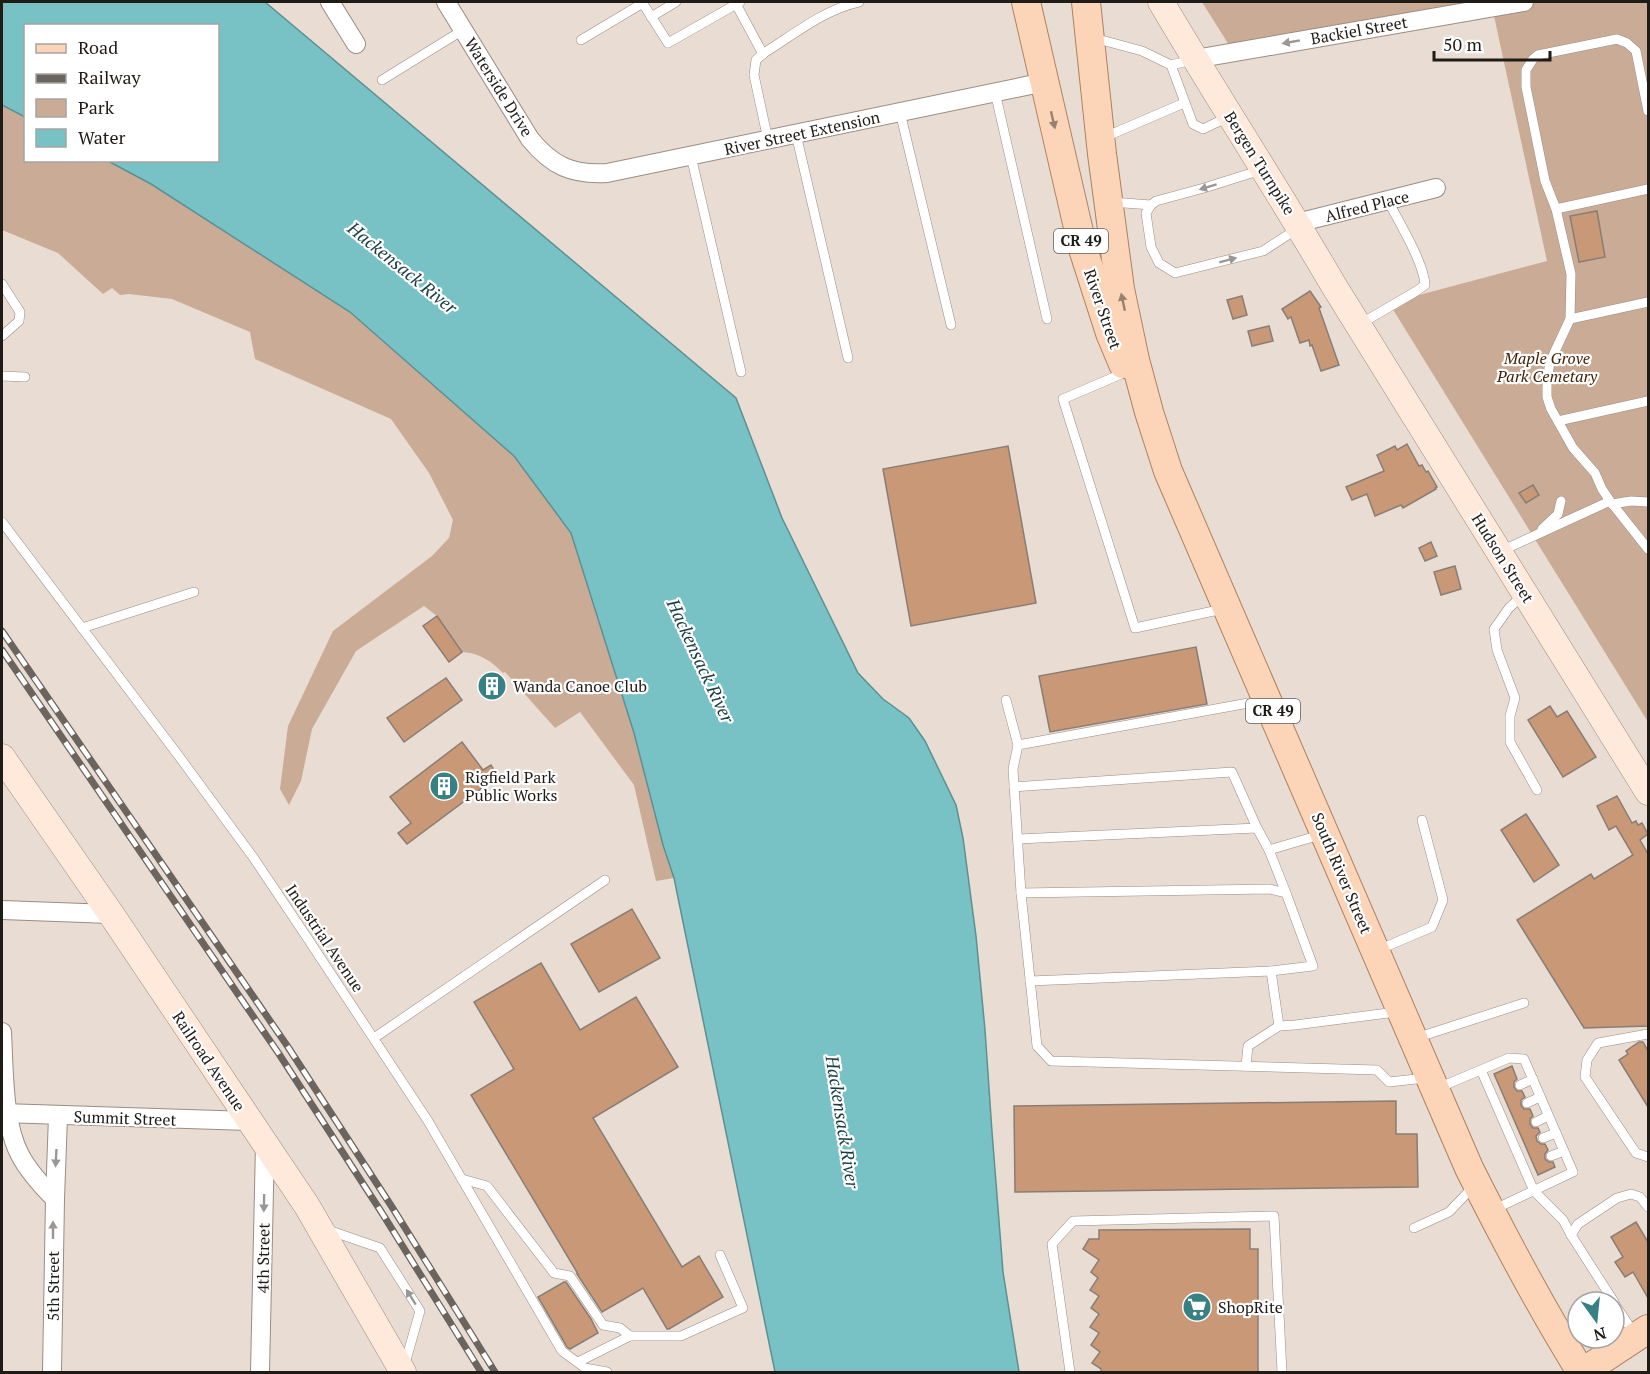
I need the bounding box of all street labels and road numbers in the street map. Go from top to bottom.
street label: Backiel Street [1309,11,1409,49]
street label: Waterside Drive [460,33,538,141]
street label: River Street Extension [722,106,882,160]
street label: Bergen Turnpike [1219,107,1301,219]
street label: Alfred Place [1323,185,1411,227]
road number: CR 49 [1054,229,1108,253]
street label: River Street [1079,266,1127,352]
street label: Hudson Street [1467,509,1539,607]
road number: CR 49 [1246,699,1300,723]
street label: South River Street [1307,809,1377,937]
street label: Industrial Avenue [281,880,369,996]
street label: Railroad Avenue [167,1007,251,1115]
street label: Summit Street [73,1105,177,1131]
street label: 4th Street [251,1223,275,1293]
street label: 5th Street [42,1251,64,1321]

